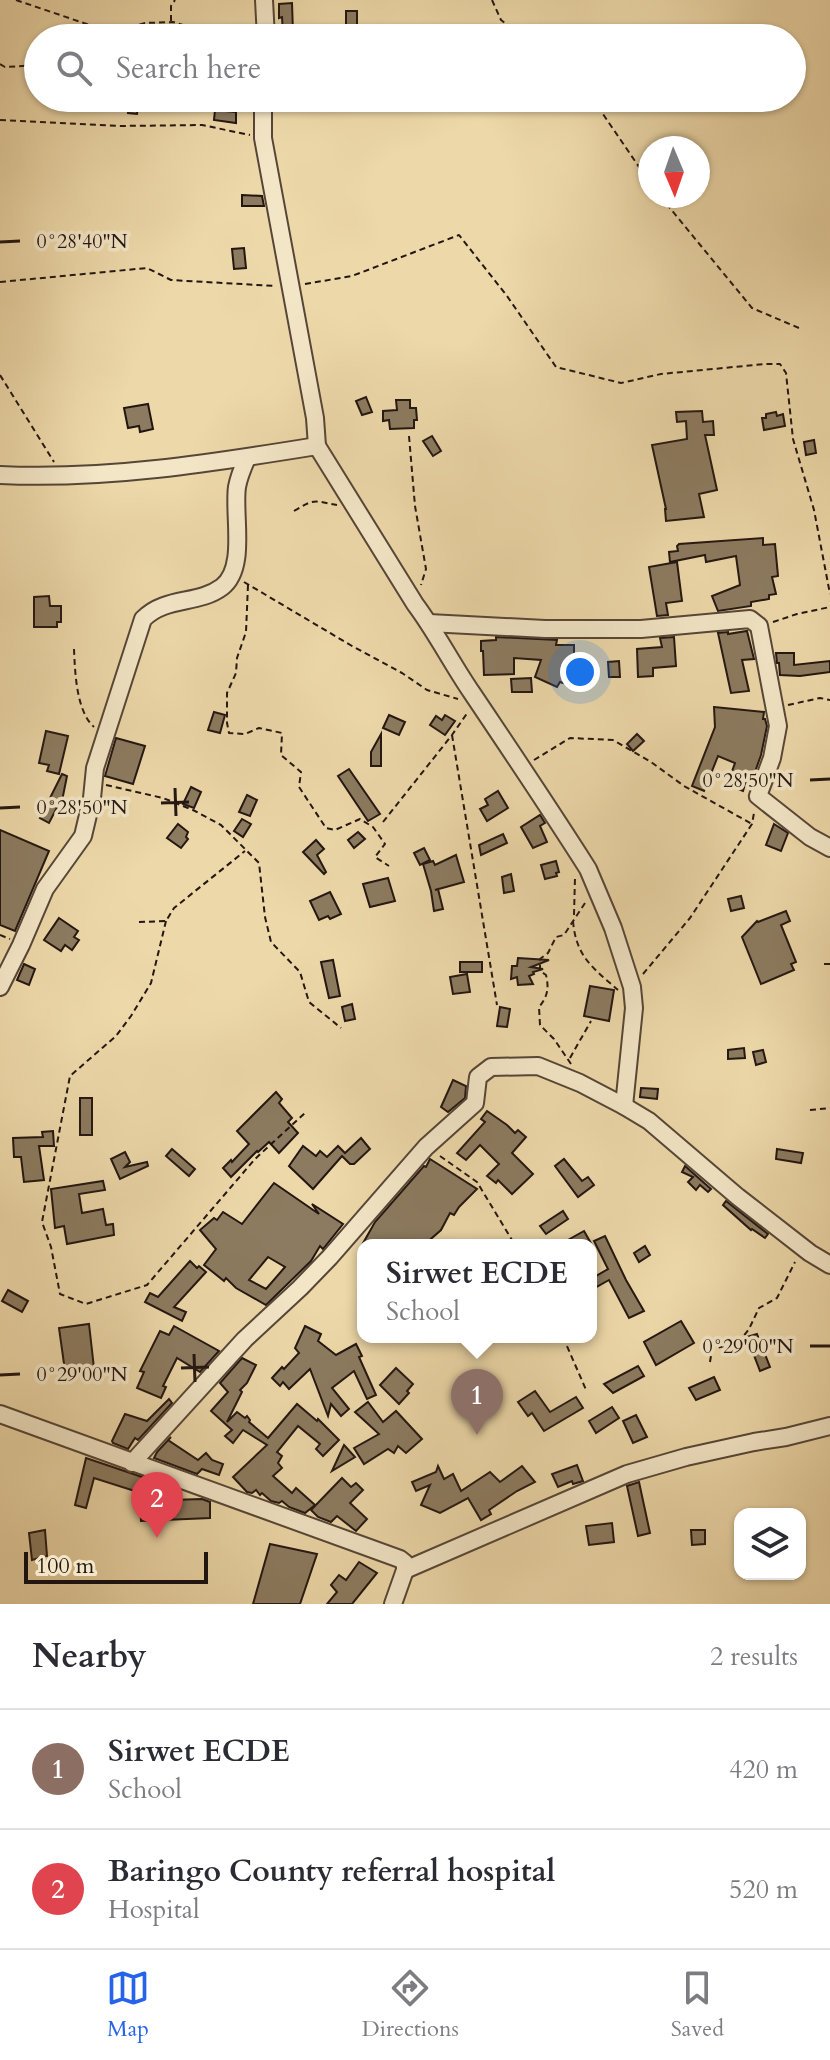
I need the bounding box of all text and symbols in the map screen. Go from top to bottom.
search box [24,24,806,112]
icon: search [52,46,96,90]
text: Search here [116,48,261,89]
north arrow [638,136,710,208]
text: 0°28'40"N [36,228,128,255]
your location [560,652,600,692]
text: 0°28'50"N [702,767,794,794]
text: 0°28'50"N [36,794,128,821]
popup [357,1239,597,1343]
text: Sirwet ECDE [386,1253,568,1294]
text: School [386,1294,460,1329]
text: 0°29'00"N [702,1333,794,1360]
text: 0°29'00"N [36,1361,128,1388]
pin: 1 [451,1369,503,1435]
pin: 2 [131,1472,183,1538]
map controls [734,1508,806,1580]
button: layers [734,1508,806,1580]
scale bar [24,1548,208,1584]
text: 100 m [36,1551,94,1581]
text: Nearby [32,1633,147,1679]
text: 2 results [710,1639,798,1674]
text: Sirwet ECDE [108,1731,290,1772]
text: 1 [51,1752,65,1787]
text: 420 m [729,1752,798,1787]
text: School [108,1772,182,1807]
text: Baringo County referral hospital [108,1851,555,1892]
text: 2 [51,1872,65,1907]
text: 520 m [729,1872,798,1907]
text: Hospital [108,1892,200,1927]
tab: Map [106,1966,150,2044]
tab: Directions [362,1966,459,2044]
tab: Saved [671,1966,724,2044]

